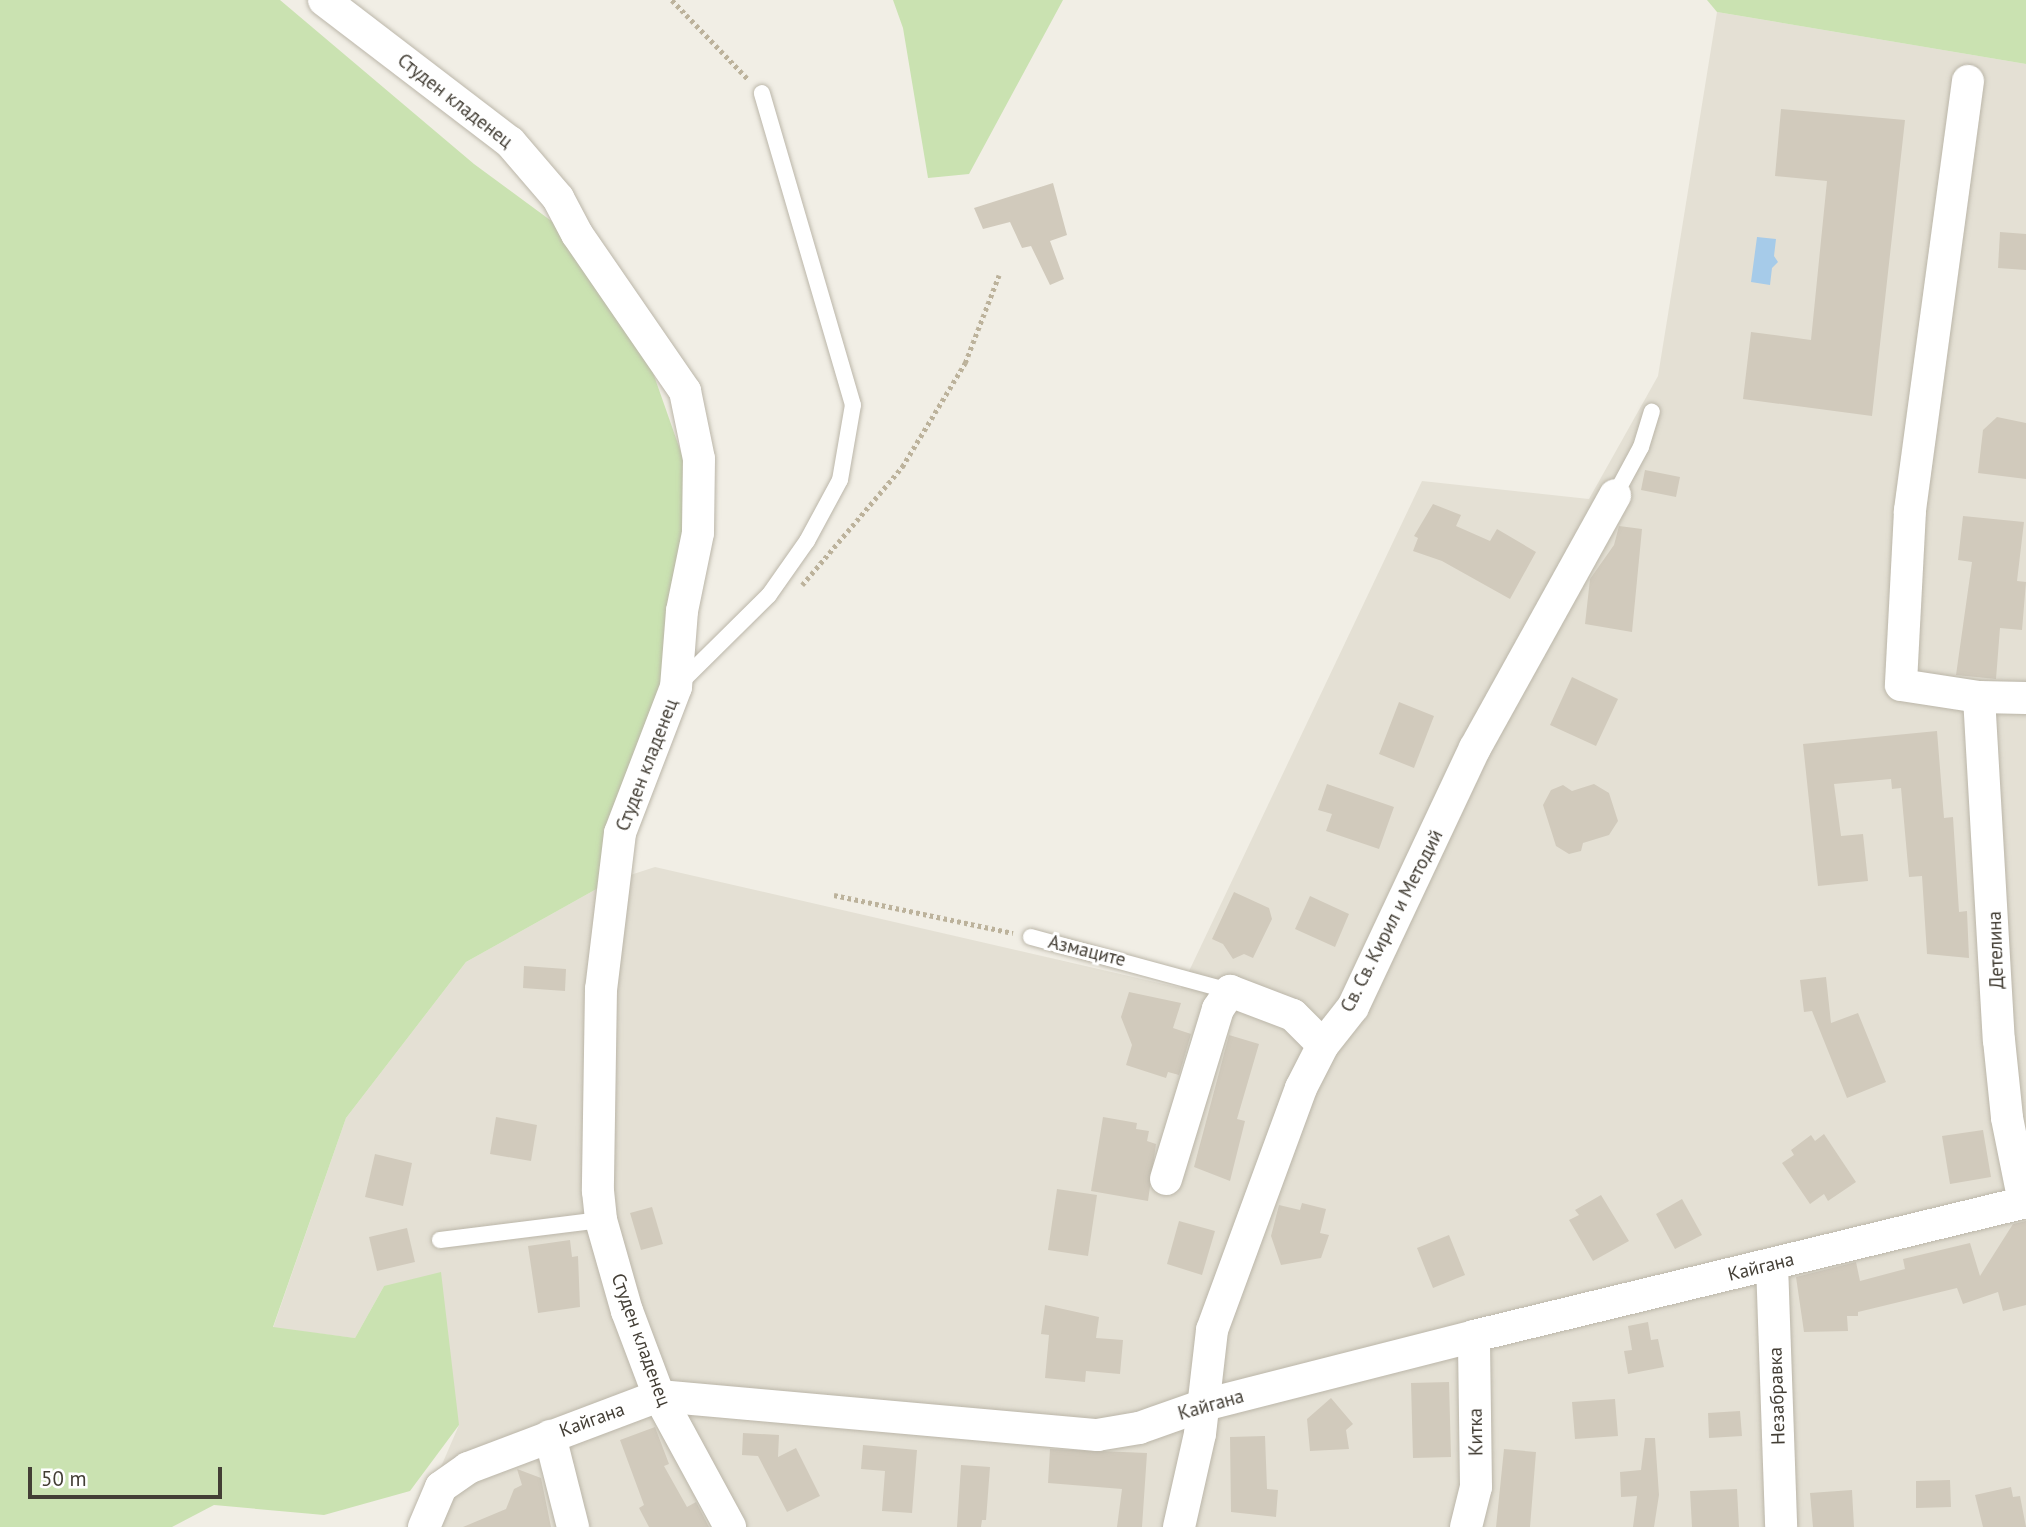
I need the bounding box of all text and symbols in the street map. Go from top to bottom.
street label: Студен кладенец [393,49,517,153]
street label: Студен кладенец [611,696,683,834]
street label: Св. Св. Кирил и Методий [1335,825,1449,1017]
street label: Детелина [1983,911,2009,989]
street label: Азмаците [1046,930,1128,972]
street label: Кайгана [1725,1248,1797,1286]
street label: Студен кладенец [606,1270,676,1410]
street label: Незабравка [1764,1347,1790,1445]
street label: Кайгана [1175,1385,1247,1425]
street label: Кайгана [556,1398,628,1442]
street label: Китка [1464,1408,1488,1456]
scale bar [32,1454,226,1498]
text: 50 m [41,1465,87,1492]

